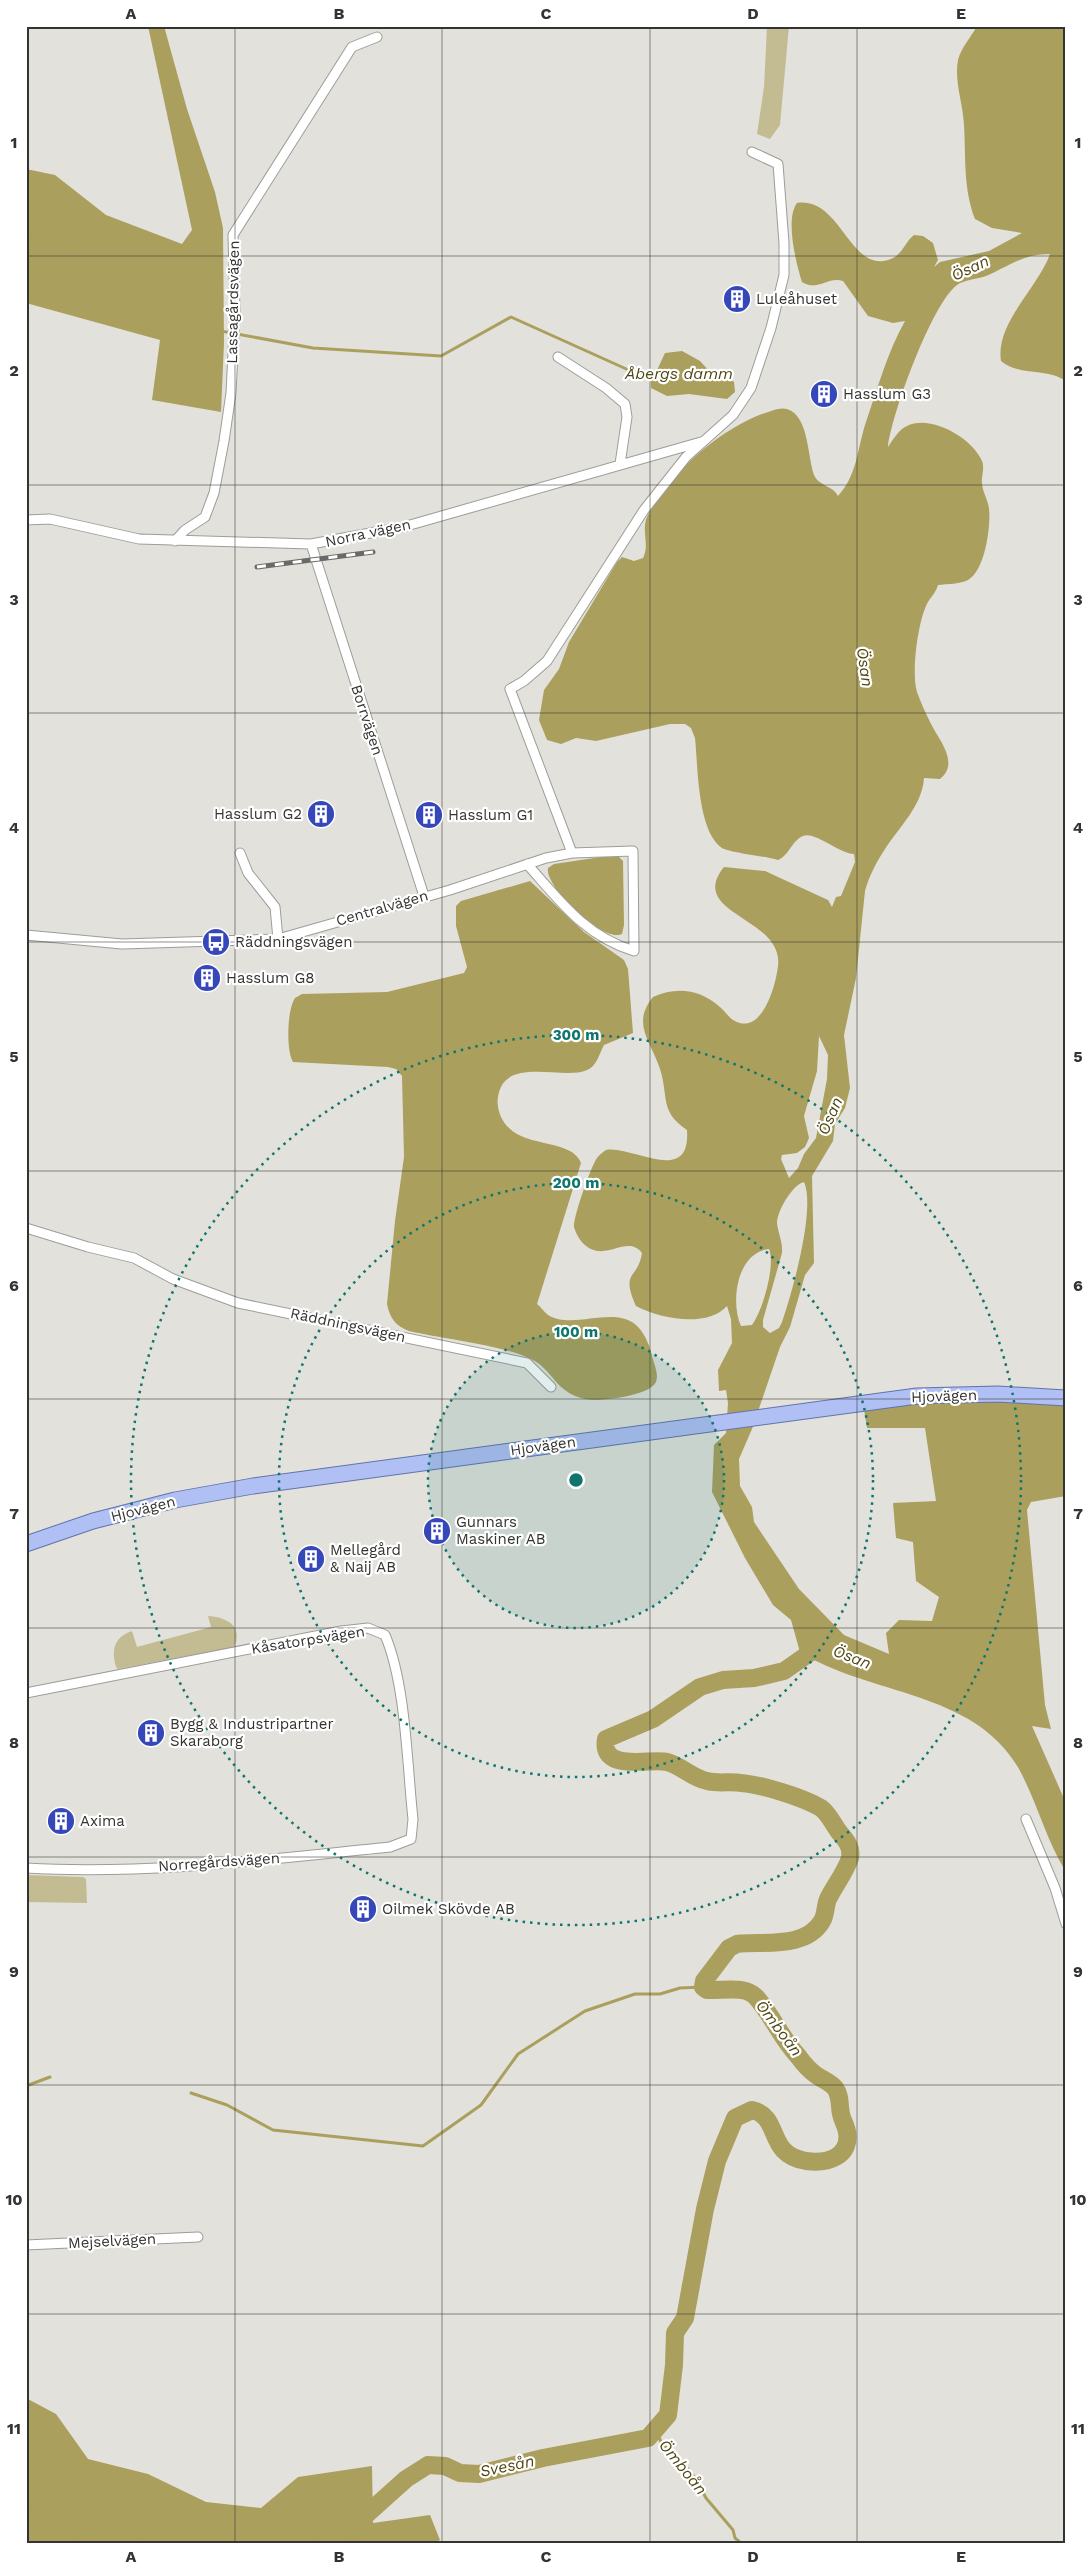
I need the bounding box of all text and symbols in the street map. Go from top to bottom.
text: A [126,4,137,23]
text: B [334,4,345,23]
text: C [541,4,552,23]
text: D [747,4,759,23]
text: E [956,4,966,23]
text: 1 [11,133,17,152]
text: 1 [1075,133,1081,152]
street label: Lassagårdsvägen [223,240,243,364]
water label: Ösan [948,251,992,285]
building icon: Luleåhuset [722,284,752,314]
place label: Luleåhuset [756,290,838,308]
text: 2 [9,361,19,380]
text: 2 [1073,361,1083,380]
water label: Åbergs damm [624,364,733,383]
building icon: Hasslum G3 [809,379,839,409]
place label: Hasslum G3 [843,385,931,403]
street label: Norra vägen [324,515,412,551]
text: 3 [9,590,19,609]
text: 3 [1073,590,1083,609]
water label: Ösan [853,646,877,688]
street label: Borrvägen [347,682,387,758]
building icon: Hasslum G2 [306,799,336,829]
building icon: Hasslum G1 [414,800,444,830]
place label: Hasslum G2 [214,805,302,823]
place label: Hasslum G1 [448,806,533,824]
text: 4 [9,818,19,837]
text: 4 [1073,818,1083,837]
street label: Centralvägen [334,886,430,930]
bus stop icon: Räddningsvägen [201,927,231,957]
place label: Räddningsvägen [235,933,353,951]
building icon: Hasslum G8 [192,963,222,993]
place label: Hasslum G8 [226,969,315,987]
text: 300 m [553,1026,599,1044]
text: 5 [9,1047,19,1066]
text: 5 [1073,1047,1083,1066]
water label: Ösan [814,1094,846,1138]
text: 200 m [553,1174,599,1192]
text: 6 [9,1276,19,1295]
text: 6 [1073,1276,1083,1295]
street label: Räddningsvägen [289,1304,407,1346]
text: 100 m [554,1323,598,1341]
street label: Hjovägen [911,1386,977,1406]
street label: Hjovägen [509,1432,577,1460]
centre of rings [567,1471,585,1489]
street label: Hjovägen [109,1492,177,1526]
text: 7 [9,1504,19,1523]
text: 7 [1073,1504,1083,1523]
place label: Gunnars Maskiner AB [456,1513,546,1548]
building icon: Gunnars Maskiner AB [422,1516,452,1546]
place label: Mellegård & Naij AB [330,1541,401,1576]
building icon: Mellegård & Naij AB [296,1544,326,1574]
street label: Kåsatorpsvägen [250,1622,366,1658]
water label: Ösan [830,1641,874,1673]
place label: Bygg & Industripartner Skaraborg [170,1715,334,1750]
building icon: Bygg & Industripartner Skaraborg [136,1718,166,1748]
text: 8 [9,1733,19,1752]
text: 8 [1073,1733,1083,1752]
building icon: Axima [46,1806,76,1836]
place label: Axima [80,1812,125,1830]
street label: Norregårdsvägen [158,1849,280,1875]
building icon: Oilmek Skövde AB [348,1894,378,1924]
place label: Oilmek Skövde AB [382,1900,515,1918]
text: 9 [9,1962,19,1981]
text: 9 [1073,1962,1083,1981]
water label: Ömboån [752,1996,806,2060]
text: 10 [5,2190,23,2209]
text: 10 [1069,2190,1087,2209]
street label: Mejselvägen [67,2230,157,2252]
text: 11 [7,2419,21,2438]
text: 11 [1071,2419,1085,2438]
water label: Ömboån [655,2436,711,2498]
water label: Svesån [478,2451,536,2481]
text: A [126,2547,137,2566]
text: B [334,2547,345,2566]
text: C [541,2547,552,2566]
text: D [747,2547,759,2566]
text: E [956,2547,966,2566]

